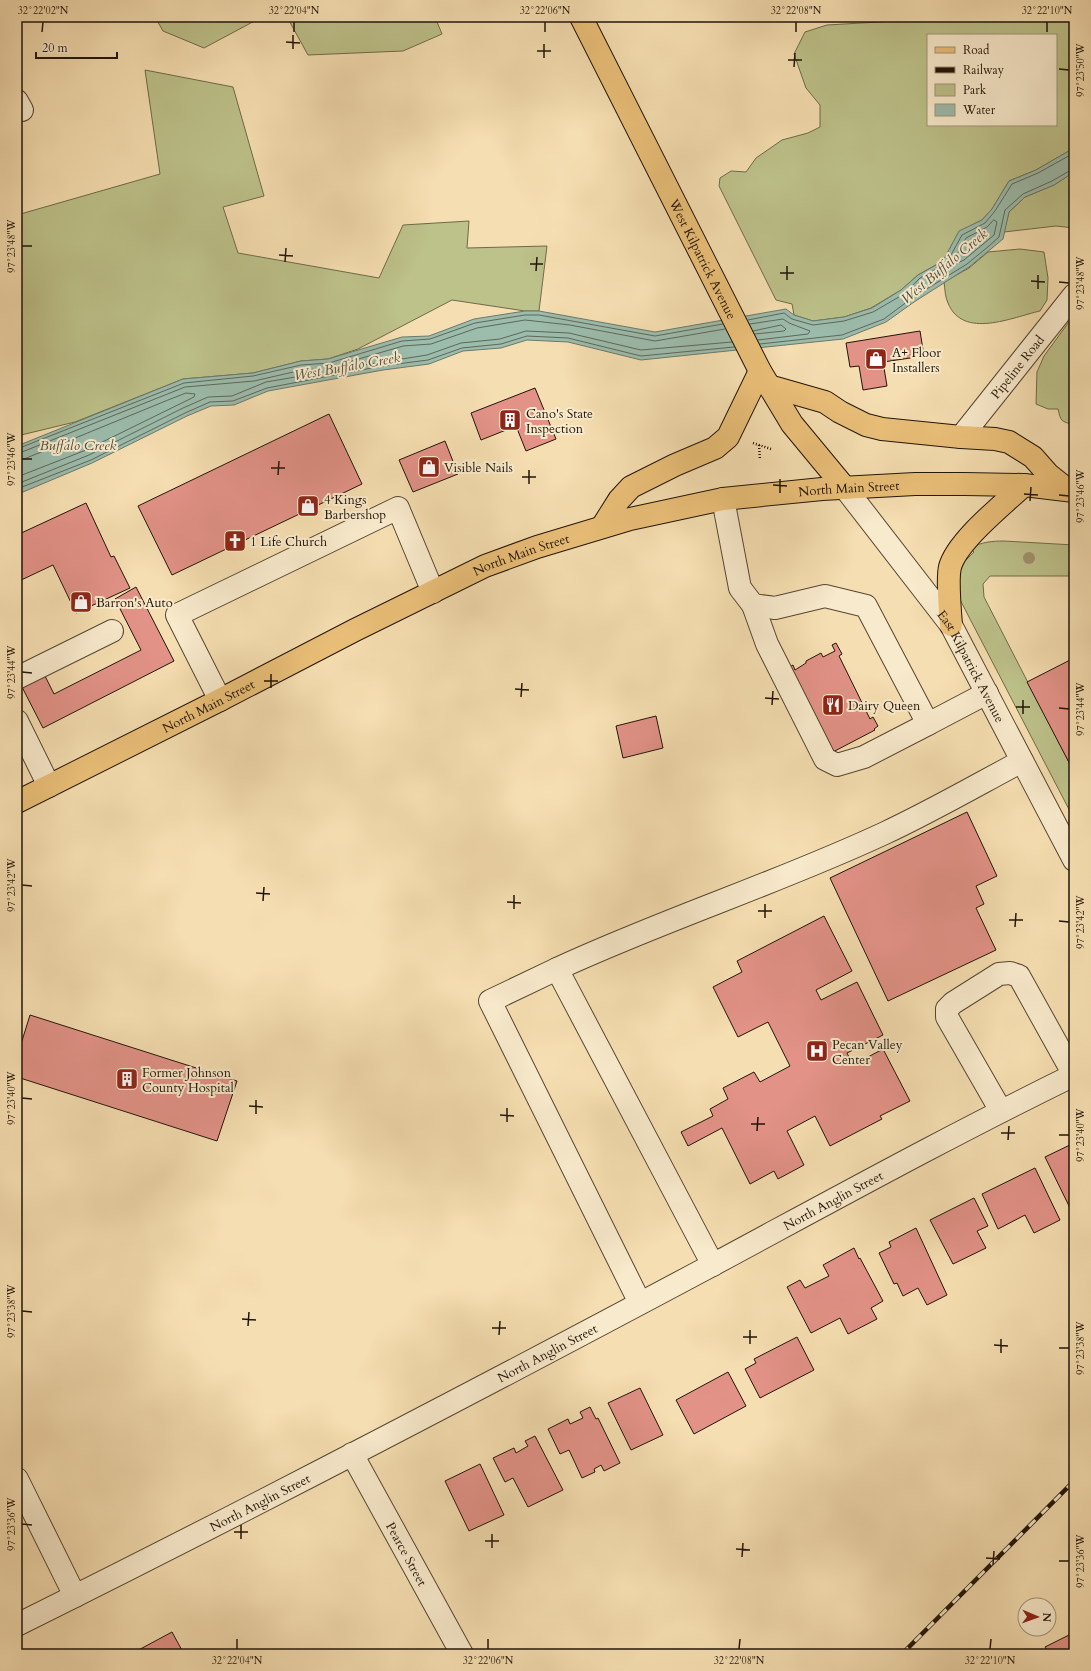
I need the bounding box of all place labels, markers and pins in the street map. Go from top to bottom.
place label: A+ Floor Installers [892,344,941,377]
shop icon: A+ Floor Installers [863,346,889,372]
place label: Cano's State Inspection [526,405,593,438]
building icon: Cano's State Inspection [497,407,523,433]
shop icon: Visible Nails [416,454,442,480]
place label: Visible Nails [444,459,513,477]
place label: 4 Kings Barbershop [324,491,386,524]
shop icon: 4 Kings Barbershop [295,493,321,519]
church icon: 1 Life Church [222,528,248,554]
place label: 1 Life Church [250,533,327,551]
shop icon: Barron's Auto [68,589,94,615]
place label: Barron's Auto [96,594,173,612]
restaurant icon: Dairy Queen [820,692,846,718]
place label: Dairy Queen [848,697,921,715]
place label: Pecan Valley Center [832,1036,903,1069]
hospital icon: Pecan Valley Center [804,1038,830,1064]
place label: Former Johnson County Hospital [142,1064,234,1097]
building icon: Former Johnson County Hospital [114,1066,140,1092]

